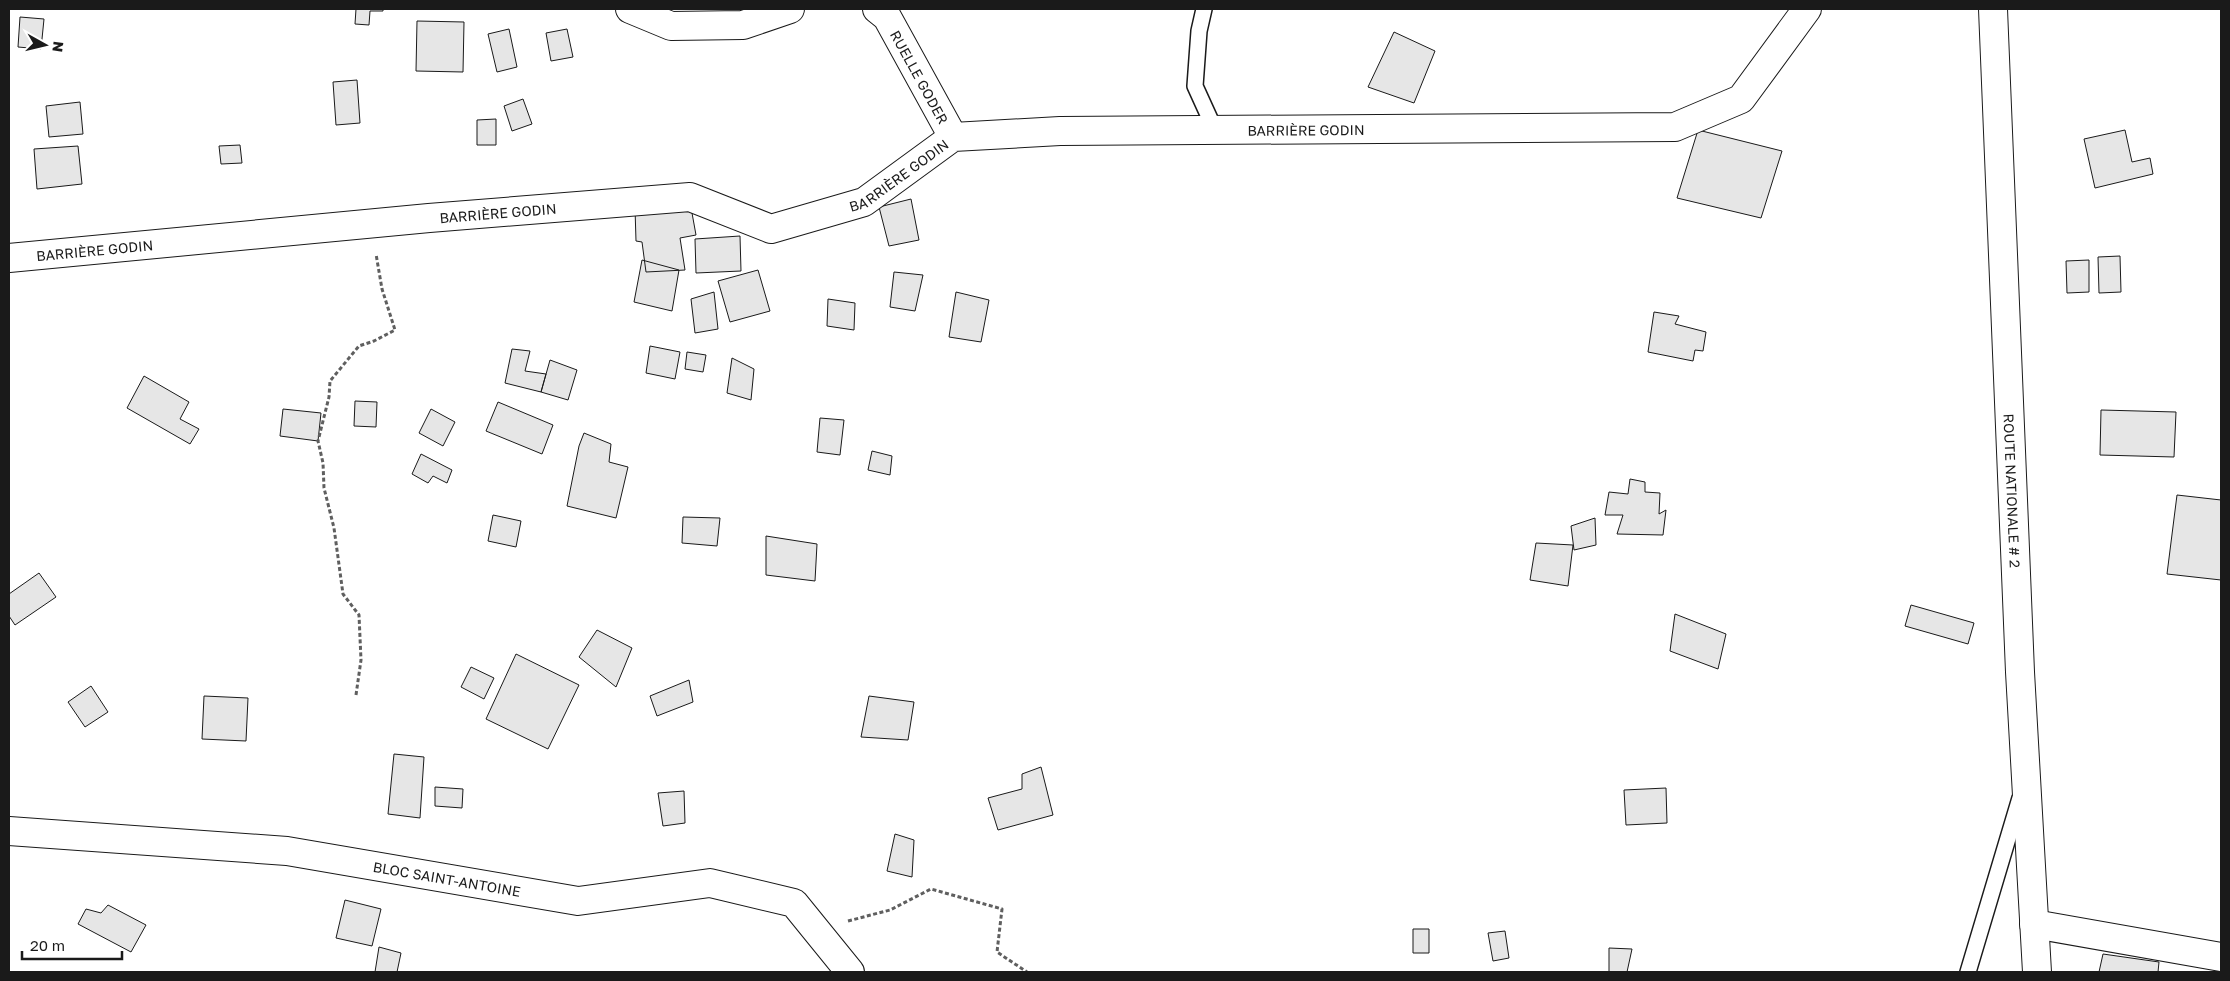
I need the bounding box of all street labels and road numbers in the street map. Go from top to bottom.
street label: RUELLE GODER [887,27,952,127]
street label: BARRIÈRE GODIN [1247,121,1365,138]
street label: BARRIÈRE GODIN [847,135,951,214]
street label: BARRIÈRE GODIN [439,199,557,226]
street label: BARRIÈRE GODIN [35,236,154,264]
street label: ROUTE NATIONALE # 2 [2001,413,2024,568]
street label: BLOC SAINT-ANTOINE [372,857,522,900]

